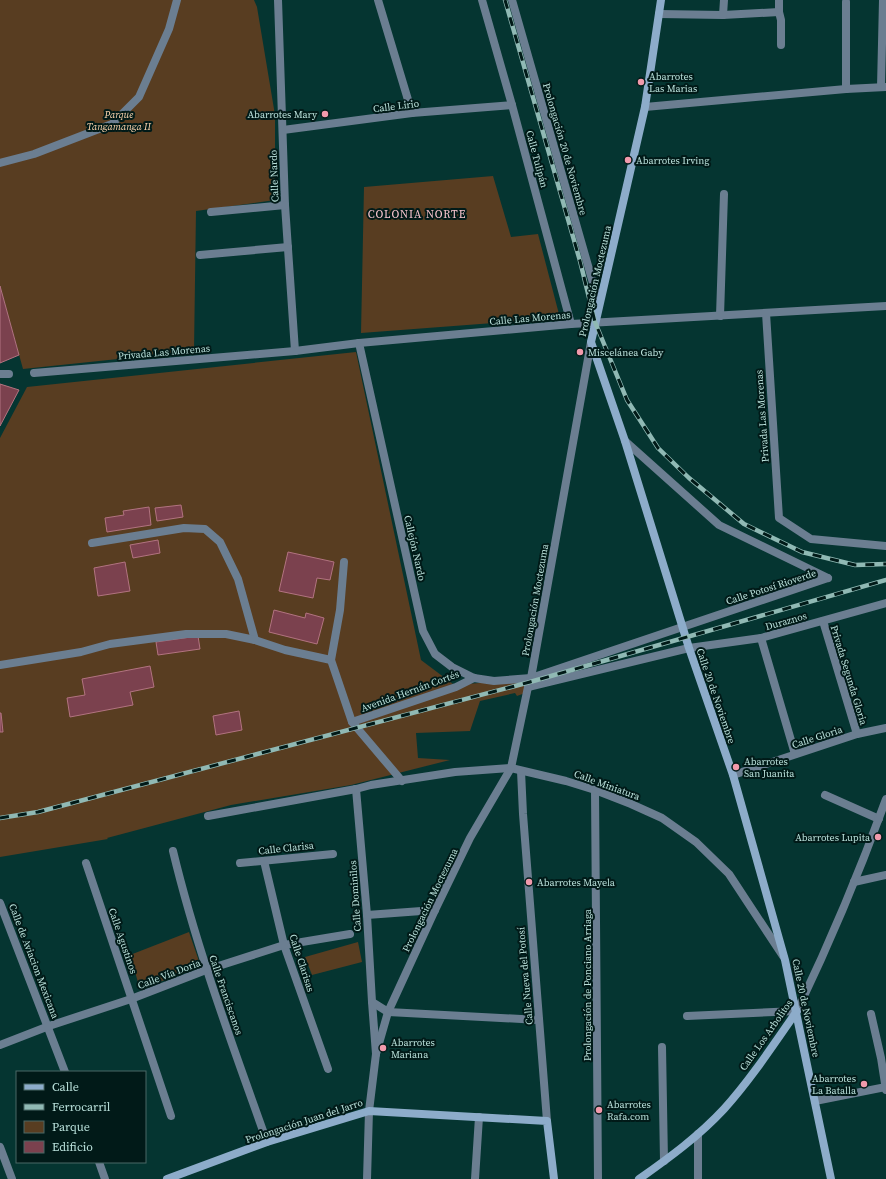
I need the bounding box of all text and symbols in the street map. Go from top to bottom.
place label: Abarrotes Las Marias [649,70,697,95]
marker: Abarrotes Las Marias [636,77,646,87]
street label: Prolongación 20 de Noviembre [540,81,590,217]
street label: Calle Lirio [372,97,420,115]
park label: Parque Tangamanga II [87,108,152,133]
place label: Abarrotes Mary [247,108,318,121]
marker: Abarrotes Mary [320,109,330,119]
street label: Calle Tulipán [523,129,551,189]
street label: Calle Nardo [267,149,281,202]
place label: Abarrotes Irving [636,154,710,167]
marker: Abarrotes Irving [623,155,633,165]
district label: COLONIA NORTE [368,207,466,222]
street label: Prolongación Moctezuma [576,223,614,338]
street label: Calle Las Morenas [489,308,571,328]
street label: Privada Las Morenas [117,341,211,363]
place label: Miscelánea Gaby [588,346,664,359]
marker: Miscelánea Gaby [575,347,585,357]
street label: Privada Las Morenas [752,369,772,463]
street label: Callejón Nardo [401,514,429,582]
street label: Prolongación Moctezuma [519,542,551,657]
street label: Calle Potosí Rioverde [724,566,818,608]
street label: Duraznos [764,609,808,633]
street label: Privada Segunda Gloria [828,624,871,727]
street label: Calle 20 de Noviembre [694,647,738,745]
street label: Avenida Hernán Cortés [359,667,461,715]
street label: Calle Gloria [790,722,845,751]
place label: Abarrotes San Juanita [744,755,795,780]
marker: Abarrotes San Juanita [731,762,741,772]
street label: Calle Miniatura [572,767,643,803]
place label: Abarrotes Lupita [795,831,871,844]
marker: Abarrotes Lupita [873,832,883,842]
street label: Calle Clarisa [258,839,315,857]
street label: Prolongación Moctezuma [399,845,461,954]
street label: Calle Dominilos [346,860,364,932]
place label: Abarrotes Mayela [537,876,616,889]
marker: Abarrotes Mayela [524,877,534,887]
street label: Calle de Aviacion Mexicana [6,902,62,1021]
street label: Calle Agustinos [106,906,140,976]
street label: Prolongación de Ponciano Arriaga [581,908,594,1061]
street label: Calle Nueva del Potosí [514,927,536,1025]
street label: Calle Clarisas [287,932,317,994]
street label: Calle Franciscanos [206,953,246,1037]
street label: Calle Vía Doria [136,956,203,992]
street label: Calle 20 de Noviembre [789,958,823,1058]
street label: Calle Los Arbolitos [737,997,795,1073]
place label: Abarrotes Mariana [391,1036,435,1061]
marker: Abarrotes Mariana [378,1043,388,1053]
legend [16,1071,146,1163]
place label: Abarrotes La Batalla [812,1072,857,1097]
text: Calle [52,1079,79,1095]
marker: Abarrotes La Batalla [859,1079,869,1089]
street label: Prolongación Juan del Jarro [244,1096,365,1146]
place label: Abarrotes Rafa.com [607,1098,651,1123]
text: Ferrocarril [52,1099,111,1115]
marker: Abarrotes Rafa.com [594,1105,604,1115]
text: Parque [52,1119,90,1135]
text: Edificio [52,1139,93,1155]

